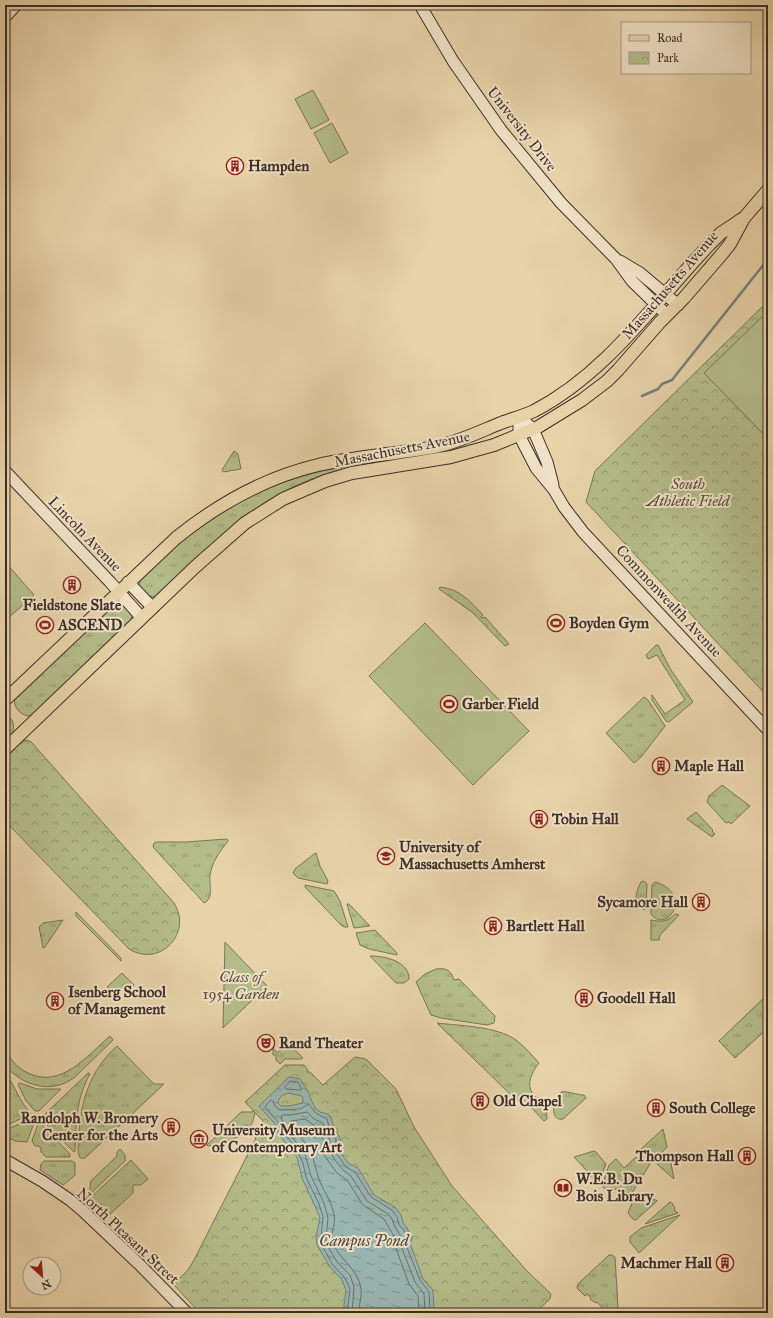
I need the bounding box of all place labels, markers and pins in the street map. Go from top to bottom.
building icon: Hampden [225,156,245,176]
place label: Hampden [248,157,310,176]
building icon: Fieldstone Slate [62,575,82,595]
place label: Fieldstone Slate [23,596,122,614]
sports icon: Boyden Gym [546,613,566,633]
place label: Boyden Gym [569,614,649,633]
sports icon: ASCEND [35,615,55,635]
place label: ASCEND [57,616,122,634]
sports icon: Garber Field [439,694,459,714]
place label: Garber Field [462,695,539,713]
building icon: Maple Hall [651,756,671,776]
place label: Maple Hall [674,757,745,776]
building icon: Tobin Hall [529,809,549,829]
place label: Tobin Hall [551,810,620,828]
place label: University of Massachusetts Amherst [399,838,546,873]
school or university icon: University of Massachusetts Amherst [376,846,396,866]
building icon: Sycamore Hall [691,892,711,912]
place label: Sycamore Hall [597,893,689,912]
building icon: Bartlett Hall [483,916,503,936]
place label: Bartlett Hall [506,917,586,935]
place label: Isenberg School of Management [68,983,167,1019]
building icon: Goodell Hall [574,988,594,1008]
place label: Goodell Hall [597,989,677,1007]
building icon: Isenberg School of Management [45,991,65,1011]
theatre icon: Rand Theater [256,1033,276,1053]
place label: Rand Theater [279,1034,363,1052]
building icon: Old Chapel [470,1091,490,1111]
place label: Old Chapel [493,1092,563,1111]
building icon: South College [646,1098,666,1118]
place label: South College [669,1099,756,1118]
place label: Randolph W. Bromery Center for the Arts [21,1109,159,1144]
building icon: Randolph W. Bromery Center for the Arts [161,1117,181,1137]
place label: University Museum of Contemporary Art [212,1121,343,1157]
museum icon: University Museum of Contemporary Art [189,1129,209,1149]
building icon: Thompson Hall [737,1146,757,1166]
place label: Thompson Hall [635,1147,735,1166]
place label: W.E.B. Du Bois Library [576,1170,654,1206]
library icon: W.E.B. Du Bois Library [553,1178,573,1198]
building icon: Machmer Hall [715,1253,735,1273]
place label: Machmer Hall [620,1254,713,1272]

